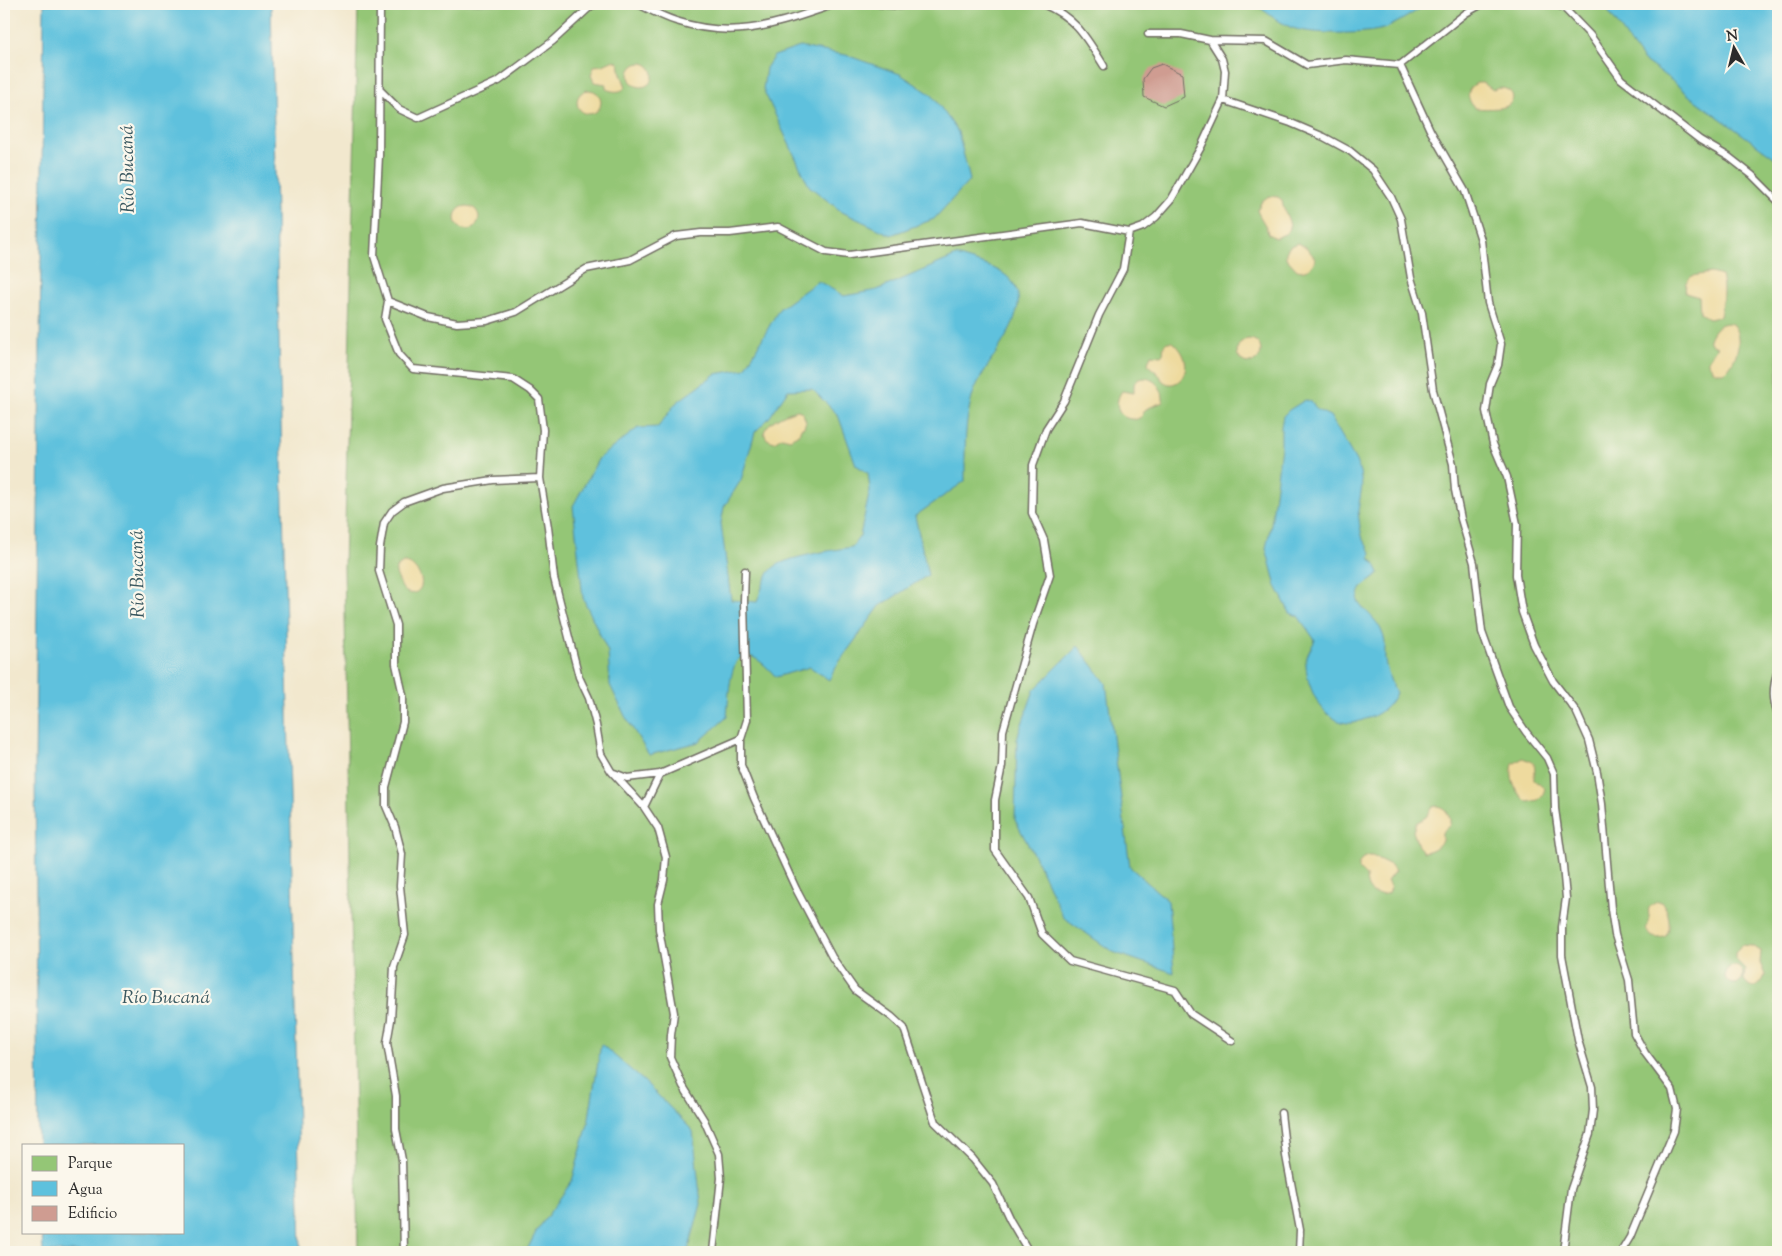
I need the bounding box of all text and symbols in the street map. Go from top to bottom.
north arrow [1710,22,1760,72]
text: N [1726,26,1739,48]
water label: Río Bucaná [114,125,143,213]
water label: Río Bucaná [124,530,153,618]
water label: Río Bucaná [122,985,210,1012]
legend [22,1144,185,1234]
text: Parque [68,1154,112,1175]
text: Agua [68,1180,103,1201]
text: Edificio [68,1204,117,1225]

